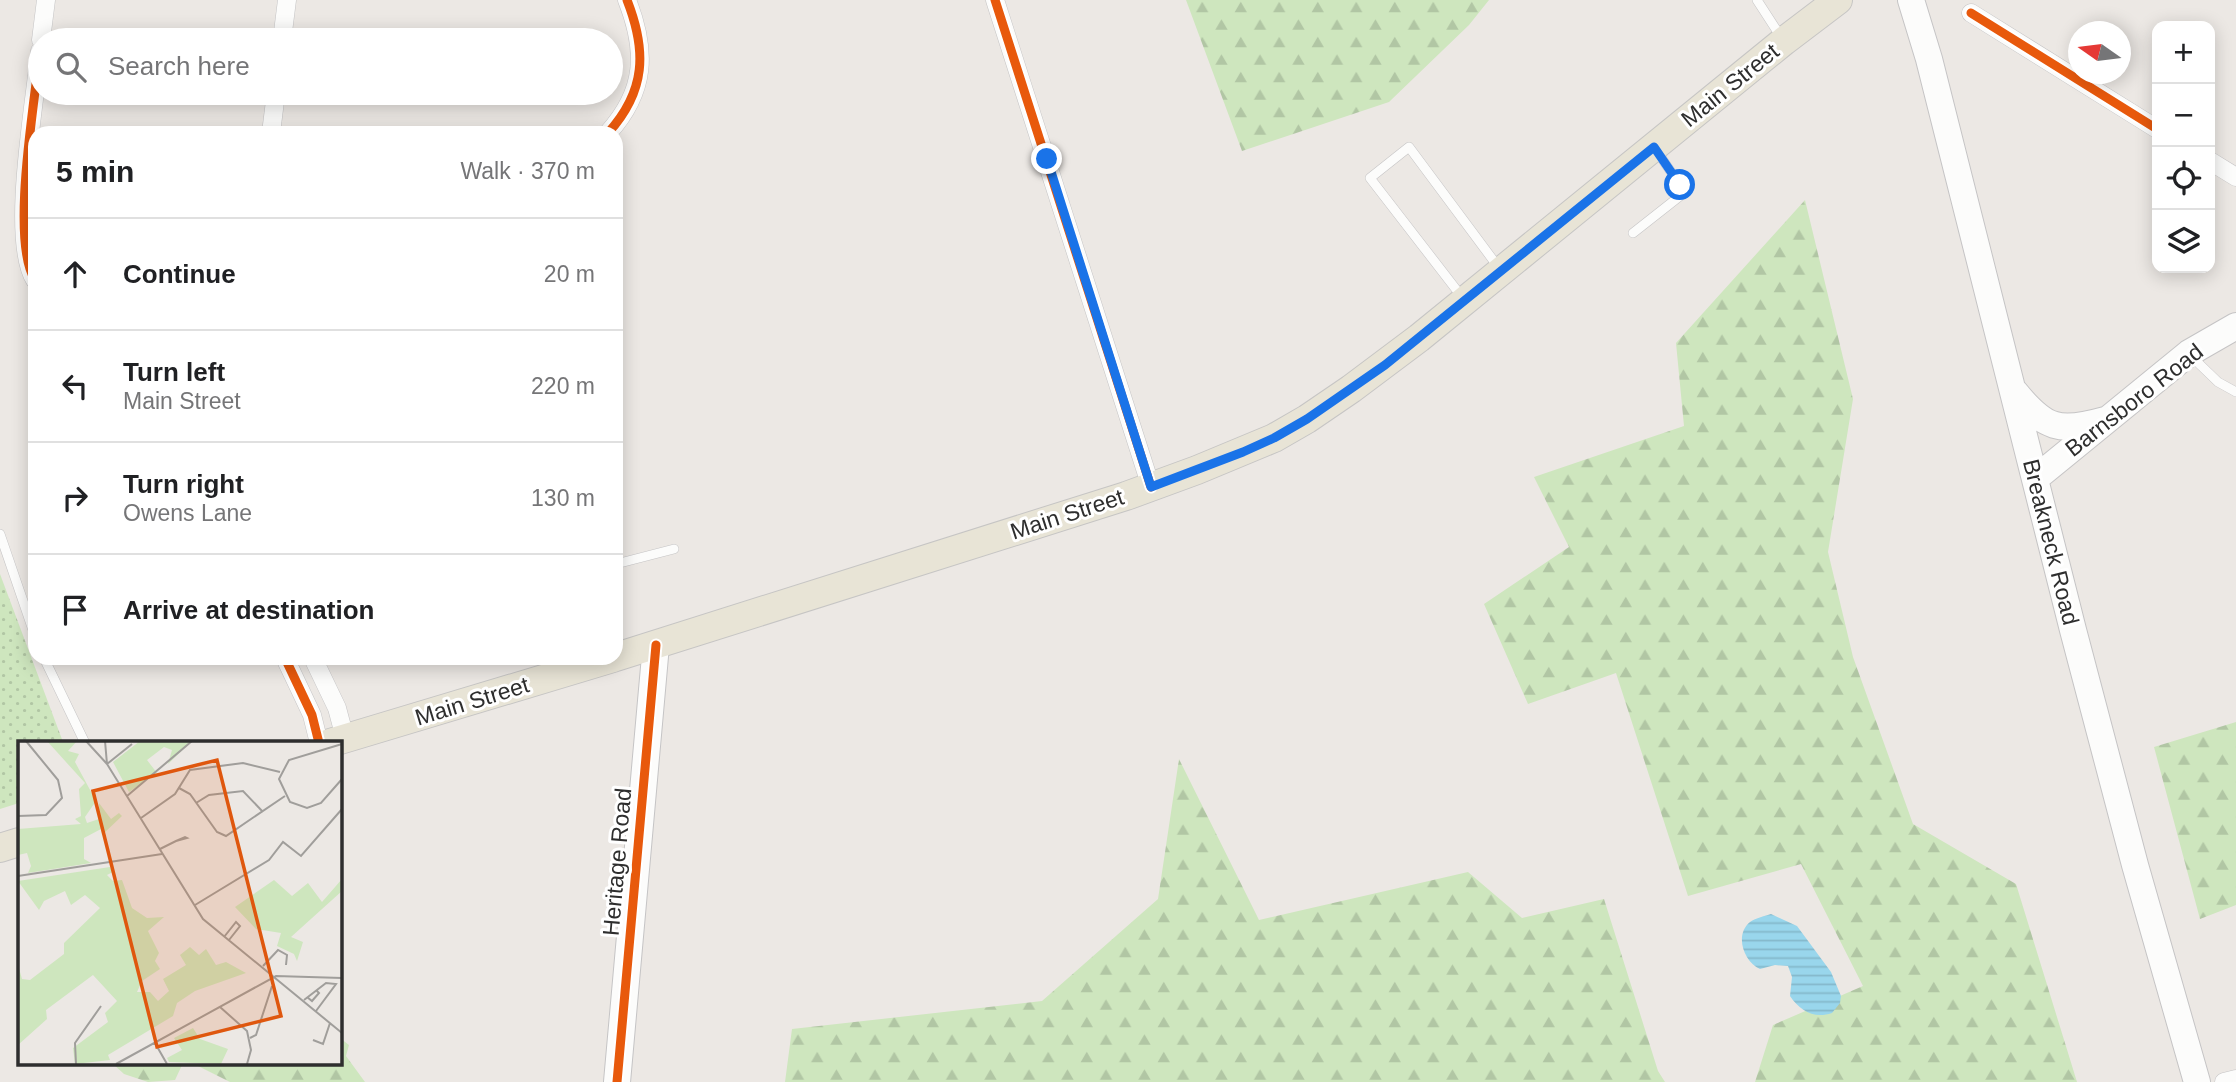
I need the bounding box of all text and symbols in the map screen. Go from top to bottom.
north arrow [2068,21,2131,84]
map controls [2152,21,2215,273]
button: + [2152,21,2215,84]
search box [28,28,623,105]
street label: Main Street [1676,38,1784,132]
icon: search [52,48,90,86]
text: Search here [108,51,250,81]
button: − [2152,84,2215,147]
route end [1031,143,1062,174]
button: locate [2152,147,2215,210]
text: 5 min [56,155,134,188]
text: Walk · 370 m [460,158,595,184]
route start [1664,169,1695,200]
button: layers [2152,210,2215,273]
icon: ahead [56,255,94,293]
text: Continue [123,259,236,289]
text: 20 m [544,261,595,287]
street label: Barnsboro Road [2060,338,2208,462]
text: Turn left [123,357,225,387]
icon: left [56,367,94,405]
text: 220 m [531,373,595,399]
text: Main Street [123,388,241,414]
street label: Breakneck Road [2018,456,2084,628]
text: Turn right [123,469,244,499]
icon: right [56,479,94,517]
street label: Main Street [1007,483,1128,545]
text: 130 m [531,485,595,511]
text: Owens Lane [123,500,252,526]
icon: arrive [56,591,94,629]
text: Arrive at destination [123,595,374,625]
street label: Main Street [412,671,533,731]
inset map [18,741,341,1064]
street label: Heritage Road [598,787,636,937]

